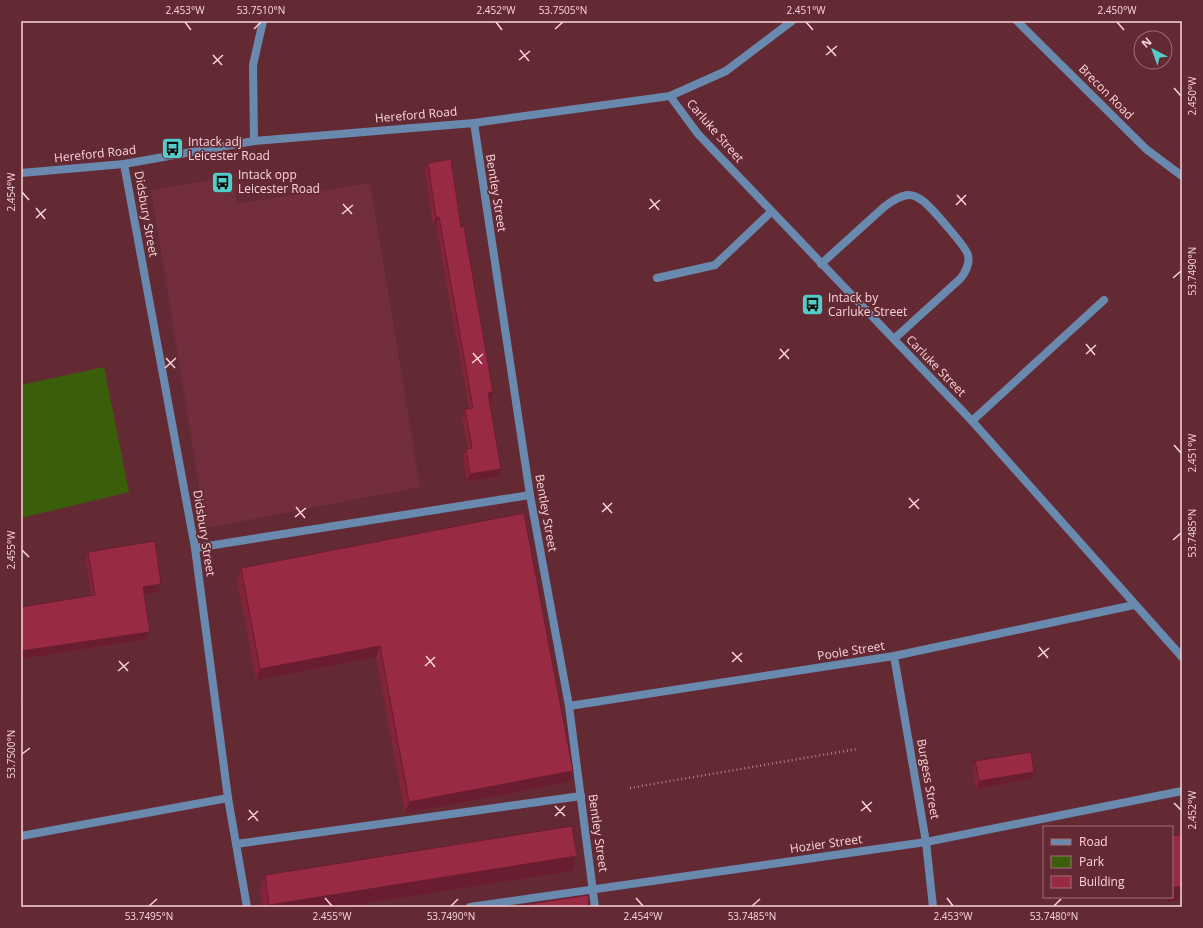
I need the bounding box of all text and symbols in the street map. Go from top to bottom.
text: 2.453°W [165,3,205,17]
text: 53.7510°N [237,3,285,17]
text: 2.452°W [476,3,516,17]
text: 53.7505°N [539,3,587,17]
text: 2.451°W [786,3,826,17]
text: 2.450°W [1097,3,1137,17]
north arrow [1133,30,1173,70]
text: N [1138,33,1154,51]
street label: Brecon Road [1075,60,1138,123]
text: 2.450°W [1185,76,1199,116]
street label: Carluke Street [683,95,748,166]
street label: Hereford Road [374,102,458,127]
place label: Intack adj Leicester Road [188,133,270,164]
bus stop icon: Intack adj Leicester Road [160,136,186,162]
street label: Hereford Road [53,141,137,166]
street label: Bentley Street [482,153,511,233]
place label: Intack opp Leicester Road [238,166,320,197]
bus stop icon: Intack opp Leicester Road [209,169,235,195]
street label: Didsbury Street [131,170,162,258]
text: 2.454°W [4,172,18,212]
text: 53.7490°N [1185,247,1199,295]
place label: Intack by Carluke Street [828,289,907,320]
bus stop icon: Intack by Carluke Street [800,292,826,318]
street label: Carluke Street [903,331,970,400]
text: 2.451°W [1185,433,1199,473]
street label: Bentley Street [531,473,562,553]
street label: Didsbury Street [189,489,220,577]
text: 53.7485°N [1185,509,1199,557]
text: 2.455°W [4,530,18,570]
street label: Poole Street [816,637,886,664]
text: 53.7500°N [4,730,18,778]
street label: Burgess Street [913,737,944,820]
text: 2.452°W [1185,790,1199,830]
street label: Bentley Street [585,793,612,873]
legend [1043,826,1173,898]
street label: Hozier Street [789,830,863,857]
text: Road [1079,833,1108,850]
text: Park [1079,853,1105,870]
text: Building [1079,873,1125,890]
text: 53.7495°N [125,909,173,923]
text: 2.455°W [312,909,352,923]
text: 53.7490°N [427,909,475,923]
text: 2.454°W [623,909,663,923]
text: 53.7485°N [728,909,776,923]
text: 2.453°W [933,909,973,923]
text: 53.7480°N [1030,909,1078,923]

